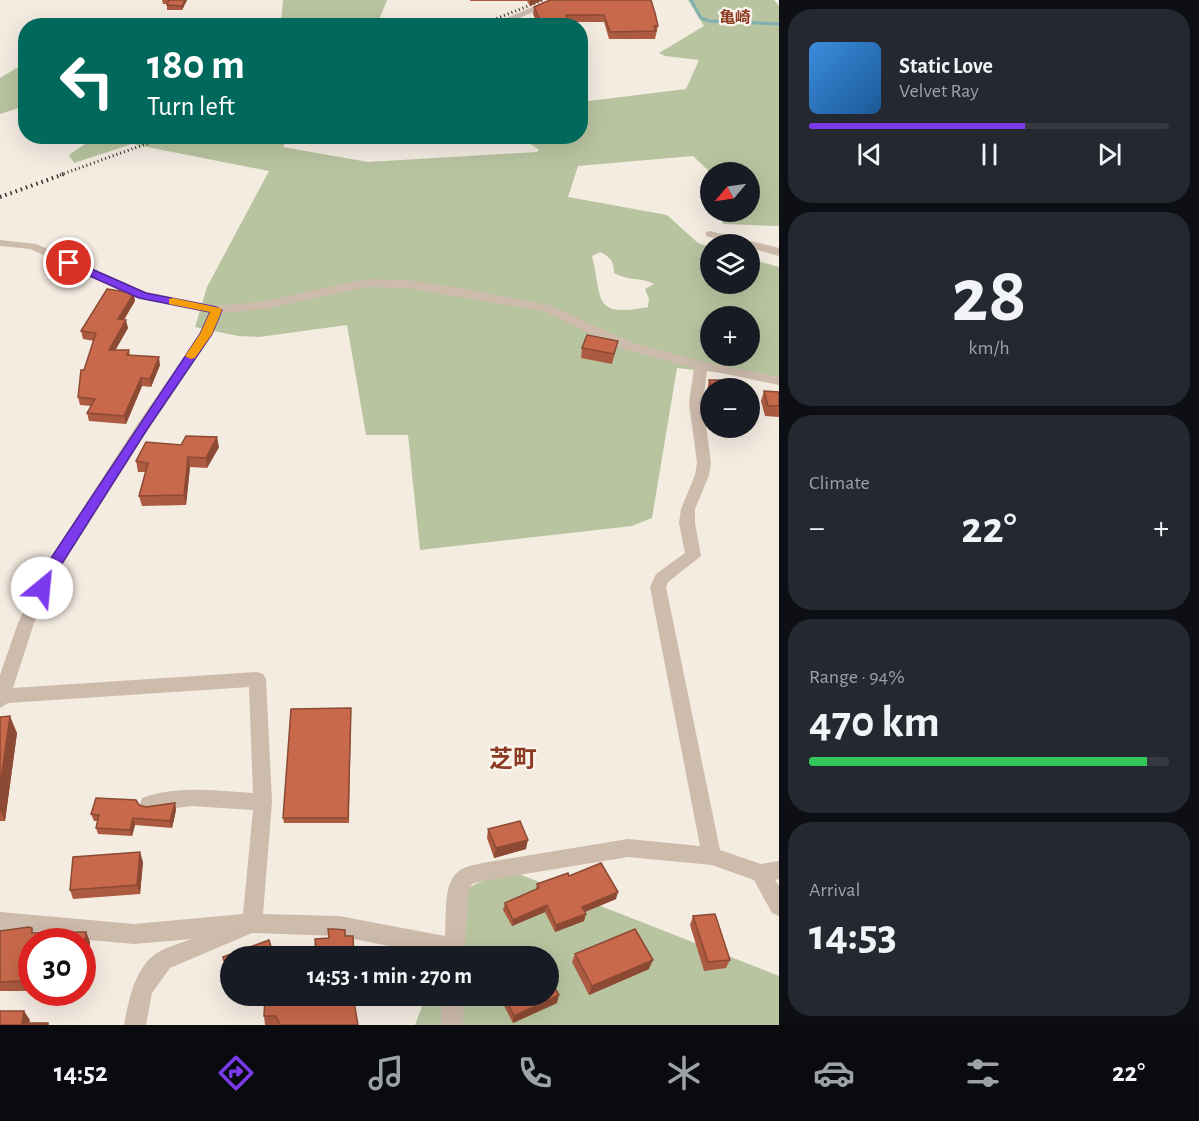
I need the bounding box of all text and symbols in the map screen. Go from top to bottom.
district label: 亀崎 [719,9,751,26]
icon: left [48,42,126,120]
text: 180 m [147,44,245,86]
text: Static Love [899,55,993,77]
text: Velvet Ray [899,81,979,101]
text: Turn left [147,93,235,120]
icon: previous [853,138,886,171]
icon: pause [973,138,1006,171]
icon: next [1093,138,1126,171]
north arrow [700,162,760,222]
map controls [700,162,760,438]
button: layers [700,234,760,294]
pin [43,237,94,288]
icon: arrive [52,246,85,279]
text: 28 [951,258,1027,336]
button: + [700,306,760,366]
text: km/h [968,338,1010,358]
button: − [700,378,760,438]
text: Climate [809,473,870,493]
text: 22° [961,506,1017,551]
text: − [809,512,825,545]
text: + [1153,512,1169,545]
position arrow [10,556,74,620]
text: Range · 94% [809,667,905,687]
text: 470 km [809,700,940,745]
district label: 芝町 [489,746,537,772]
text: Arrival [809,880,860,900]
text: 14:53 [809,913,897,958]
speed limit sign: 30 [18,928,96,1006]
text: 14:53 · 1 min · 270 m [307,965,472,987]
icon: directions [215,1052,257,1094]
icon: music [365,1052,407,1094]
icon: phone [514,1052,556,1094]
icon: climate [663,1052,705,1094]
icon: car [813,1052,855,1094]
icon: filters [962,1052,1004,1094]
text: 14:52 [54,1059,108,1086]
text: 22° [1112,1059,1145,1086]

